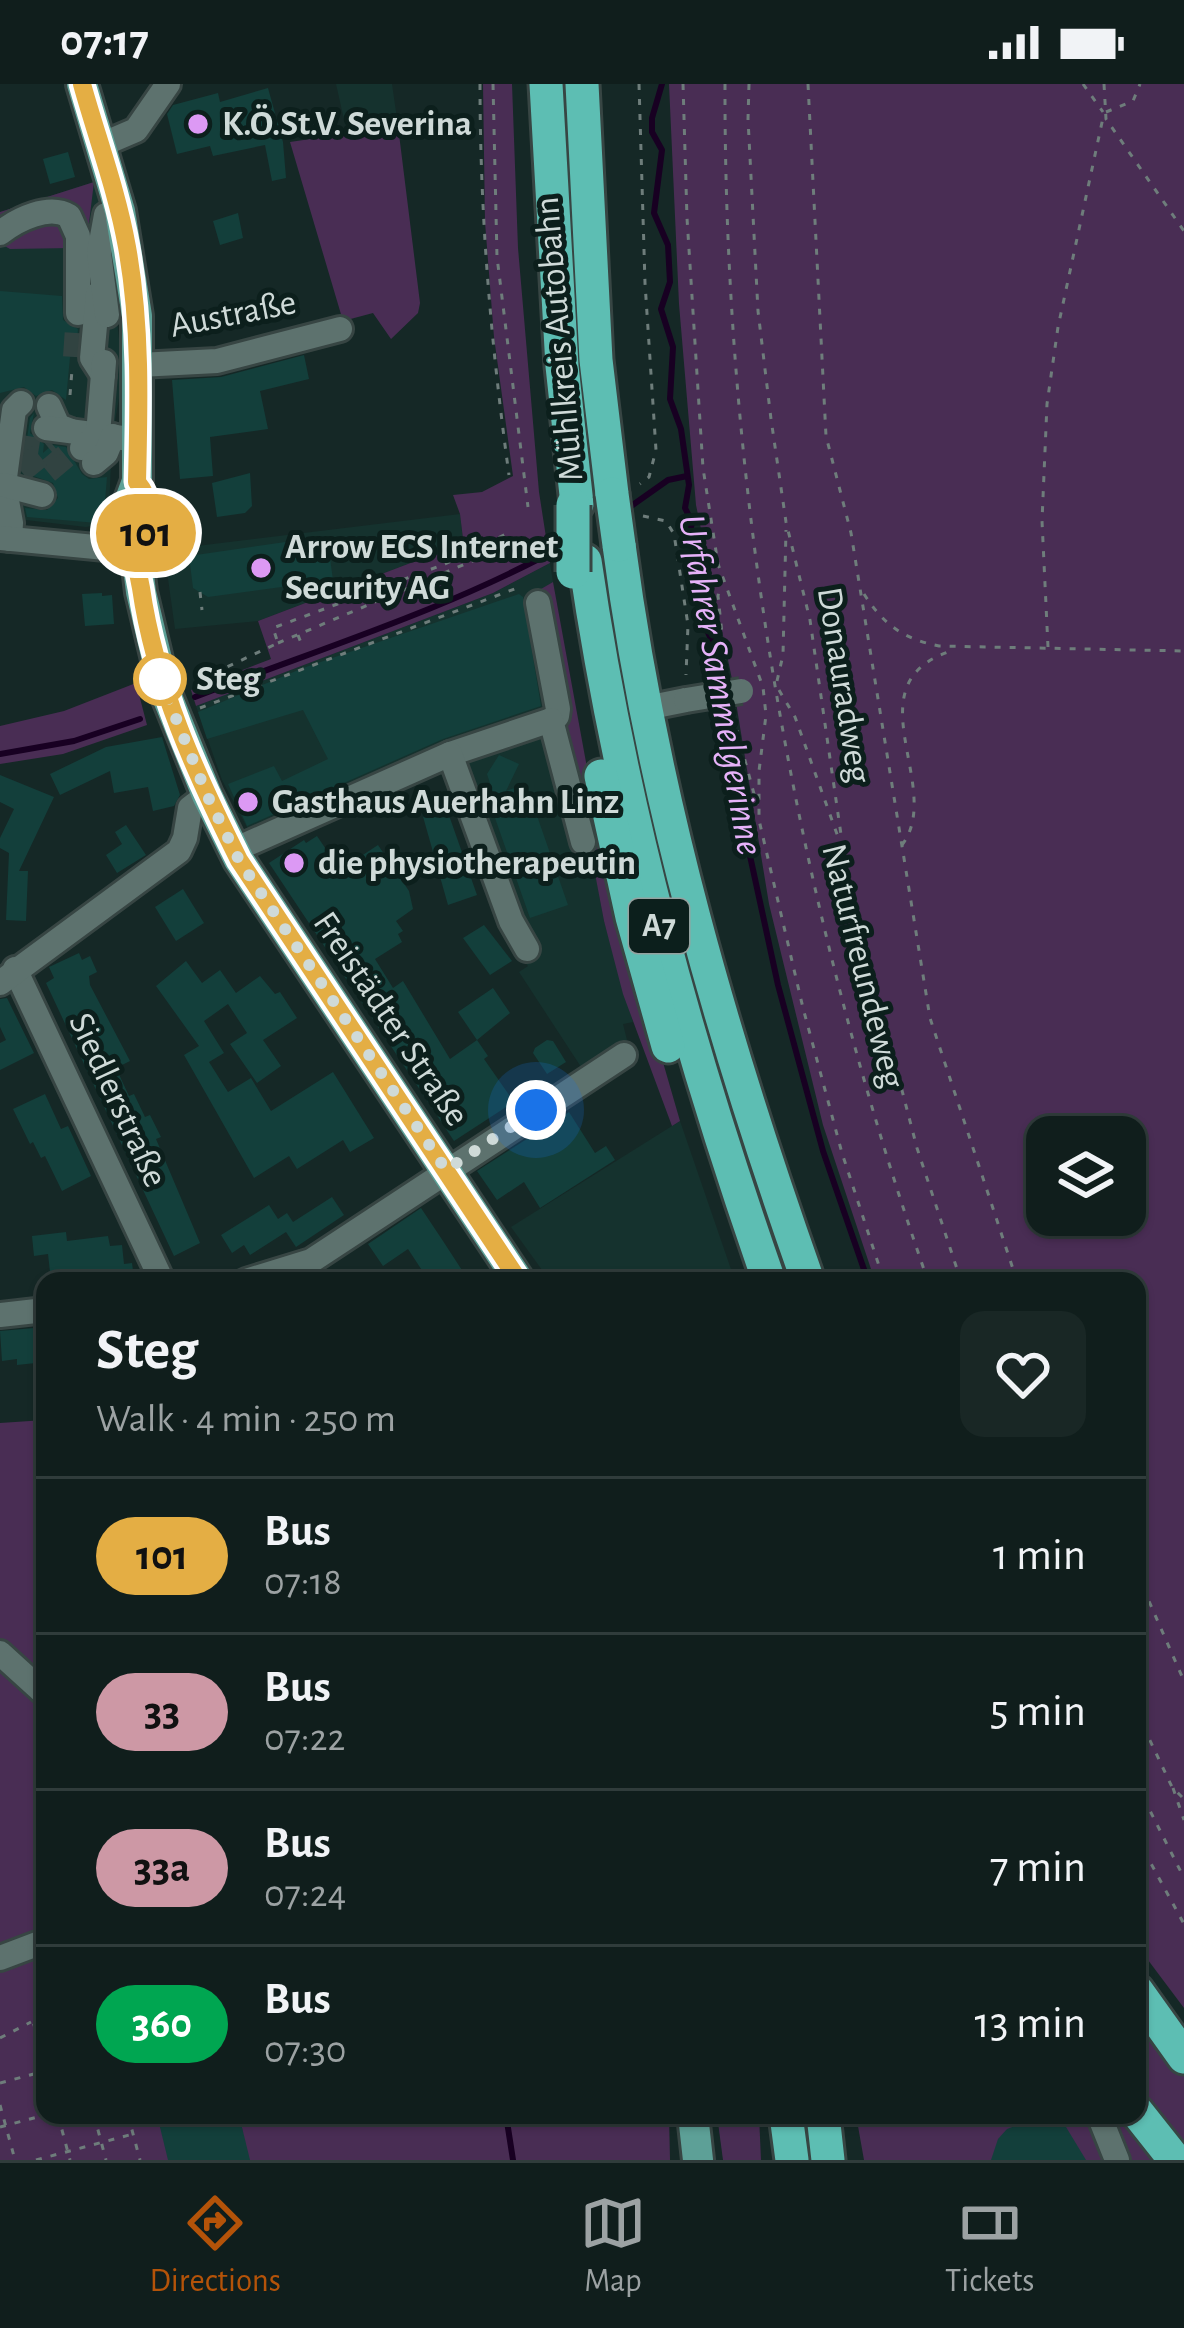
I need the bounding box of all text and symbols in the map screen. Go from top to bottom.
text: 07:17 [60,19,149,64]
place label: K.Ö.St.V. Severina [222,104,472,142]
marker: K.Ö.St.V. Severina [185,111,211,137]
street label: Mühlkreis Autobahn [529,195,589,483]
street label: Austraße [167,284,299,344]
line badge: 101 [77,494,215,572]
text: 101 [120,512,172,554]
water label: Urfahrer Sammelgerinne [671,512,769,858]
place label: Arrow ECS Internet Security AG [285,529,558,606]
marker: Arrow ECS Internet Security AG [248,555,274,581]
street label: Donauradweg [811,585,877,786]
marker: Steg [135,654,185,704]
place label: Steg [196,661,261,697]
place label: Gasthaus Auerhahn Linz [272,784,619,820]
marker: Gasthaus Auerhahn Linz [235,789,261,815]
street label: Naturfreundeweg [815,840,911,1092]
place label: die physiotherapeutin [318,845,636,881]
marker: die physiotherapeutin [281,850,307,876]
road number: A7 [629,899,689,953]
street label: Freistädter Straße [306,906,476,1132]
street label: Siedlerstraße [62,1008,174,1192]
your location [506,1080,566,1140]
map controls [1026,1116,1146,1236]
button: layers [1026,1116,1146,1236]
button: heart [960,1311,1086,1437]
text: Steg [96,1322,198,1379]
text: Walk · 4 min · 250 m [96,1400,396,1439]
text: Bus [264,1509,331,1554]
text: 1 min [993,1533,1086,1578]
text: 101 [136,1535,188,1577]
text: 07:18 [264,1563,342,1602]
text: Bus [264,1665,331,1710]
text: 5 min [990,1689,1086,1734]
text: 33 [144,1691,180,1733]
text: 07:22 [264,1719,345,1758]
text: Bus [264,1821,331,1866]
text: 7 min [990,1845,1086,1890]
text: 33a [134,1847,190,1889]
text: 07:24 [264,1875,346,1914]
text: Bus [264,1977,331,2022]
text: 13 min [974,2001,1086,2046]
text: 360 [132,2003,192,2045]
text: 07:30 [264,2031,346,2070]
tab: Directions [150,2190,281,2302]
tab: Map [580,2190,646,2302]
tab: Tickets [945,2190,1034,2302]

